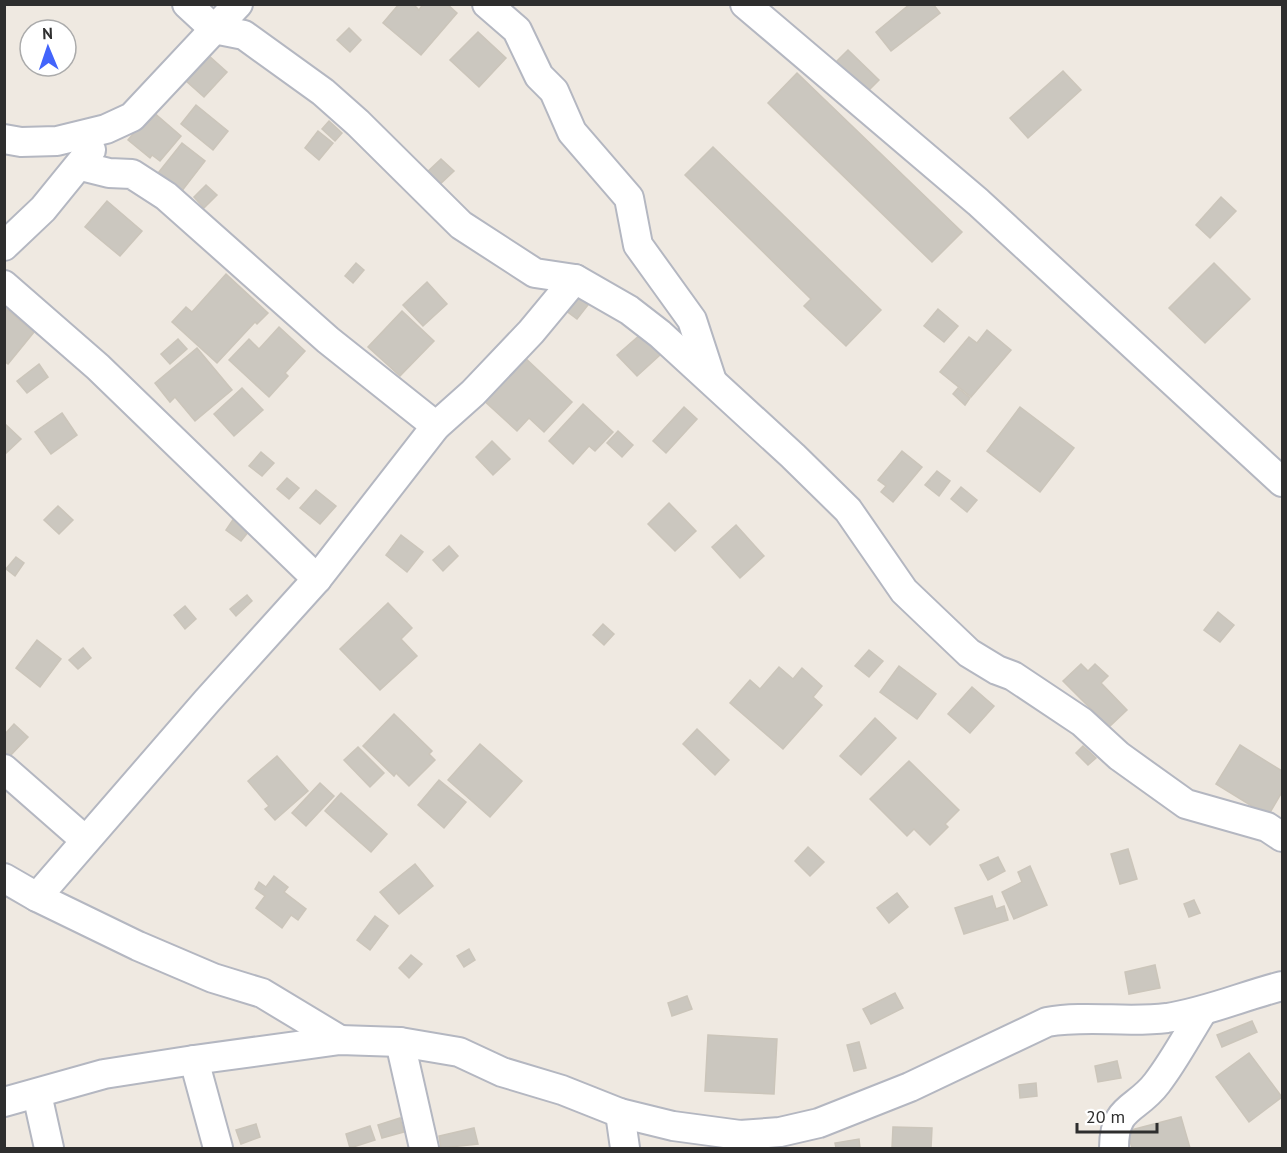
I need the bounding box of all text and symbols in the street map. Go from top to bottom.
north arrow [18,18,78,78]
text: N [42,23,53,43]
scale bar [1077,1096,1156,1134]
text: 20 m [1086,1105,1125,1128]

